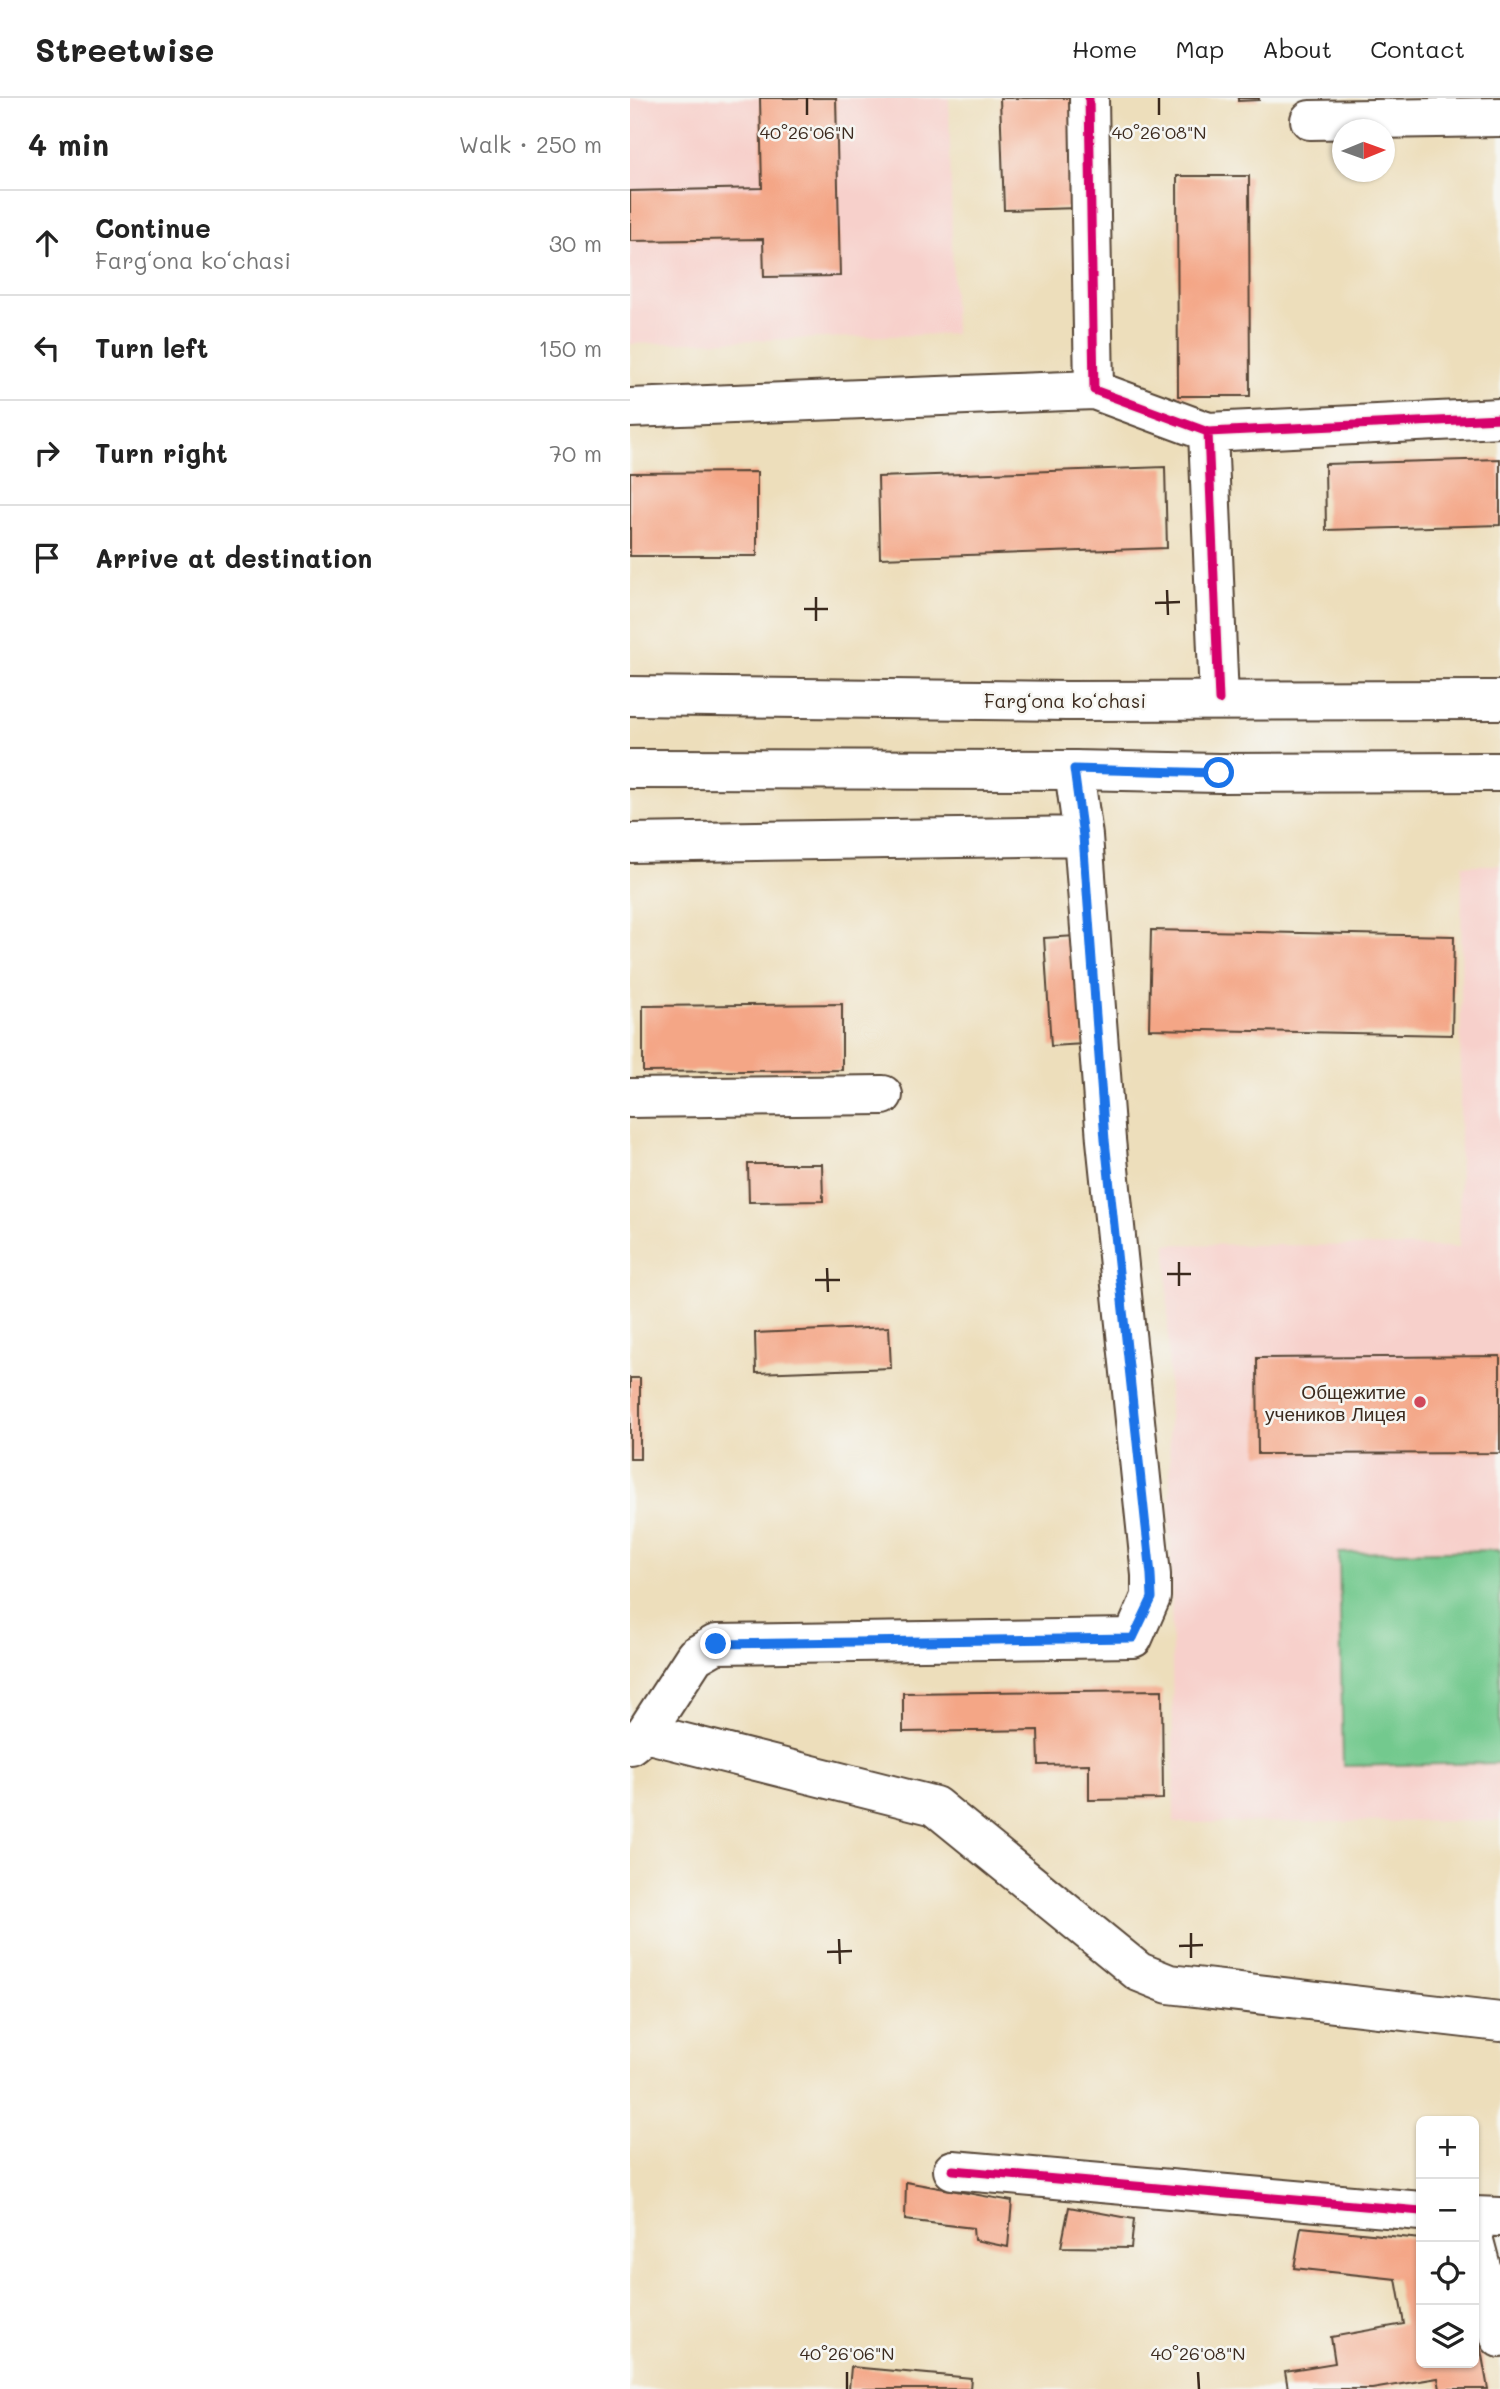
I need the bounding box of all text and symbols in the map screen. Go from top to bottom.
text: Streetwise [35,27,214,70]
text: Home [1072,33,1137,64]
text: Map [1175,33,1224,64]
text: About [1262,33,1332,64]
text: Contact [1370,33,1465,64]
north arrow [1332,119,1395,182]
text: 40°26'06"N [759,120,855,144]
text: 40°26'08"N [1111,120,1207,144]
text: 4 min [28,124,109,164]
text: Walk · 250 m [459,129,602,159]
text: Continue [95,211,211,245]
icon: ahead [28,224,66,262]
text: 30 m [549,228,602,258]
text: Fargʻona koʻchasi [95,245,291,275]
icon: left [28,329,66,367]
text: Turn left [95,331,208,365]
text: 150 m [538,333,602,363]
icon: right [28,434,66,472]
text: Turn right [95,436,228,470]
text: 70 m [549,438,602,468]
icon: arrive [28,539,66,577]
text: Arrive at destination [95,541,372,575]
street label: Fargʻona koʻchasi [984,688,1146,713]
route start [1203,757,1234,788]
place label: Общежитие учеников Лицея [1265,1379,1406,1426]
marker: Общежитие учеников Лицея [1412,1394,1428,1410]
route end [700,1628,731,1659]
map controls [1416,2116,1479,2368]
button: + [1416,2116,1479,2179]
button: − [1416,2179,1479,2242]
button: locate [1416,2242,1479,2305]
button: layers [1416,2305,1479,2368]
text: 40°26'06"N [799,2341,895,2365]
text: 40°26'08"N [1150,2341,1246,2365]

